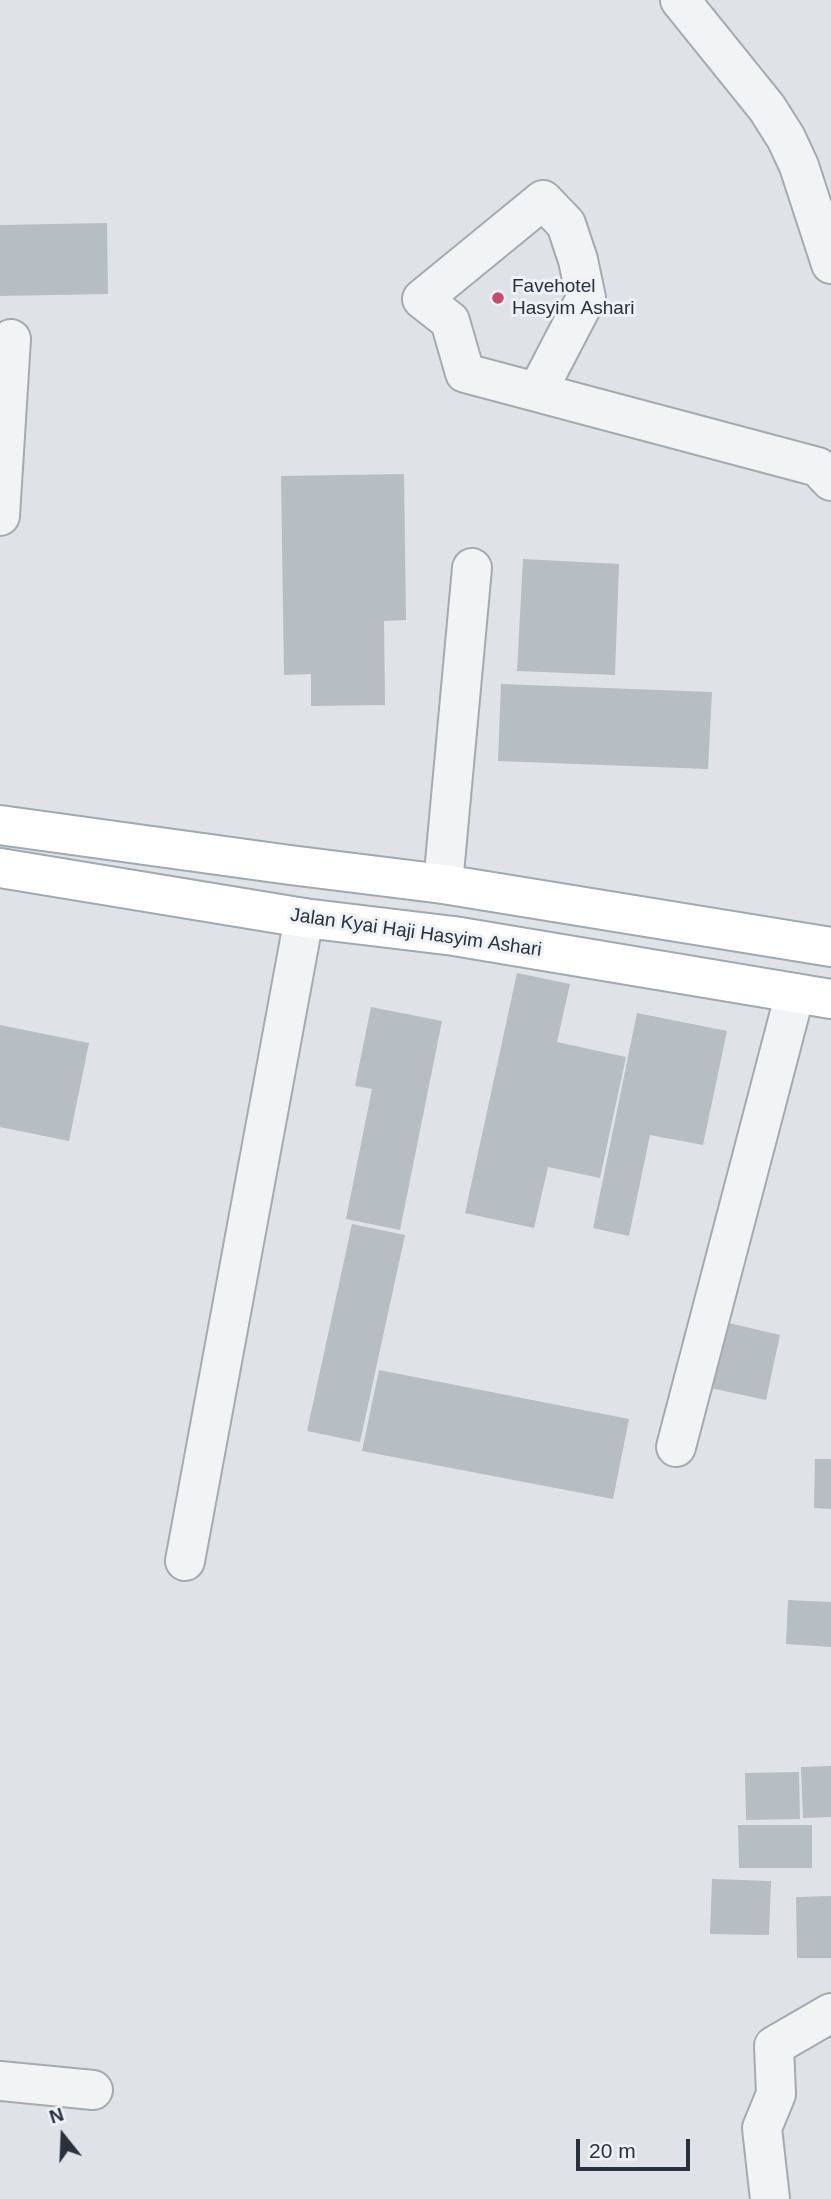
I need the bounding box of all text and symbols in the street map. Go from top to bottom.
place label: Favehotel Hasyim Ashari [512,276,634,320]
marker: Favehotel Hasyim Ashari [490,290,506,306]
street label: Jalan Kyai Haji Hasyim Ashari [289,904,543,962]
north arrow [28,2101,98,2171]
text: N [47,2103,66,2128]
scale bar [579,2126,693,2170]
text: 20 m [589,2139,636,2162]

